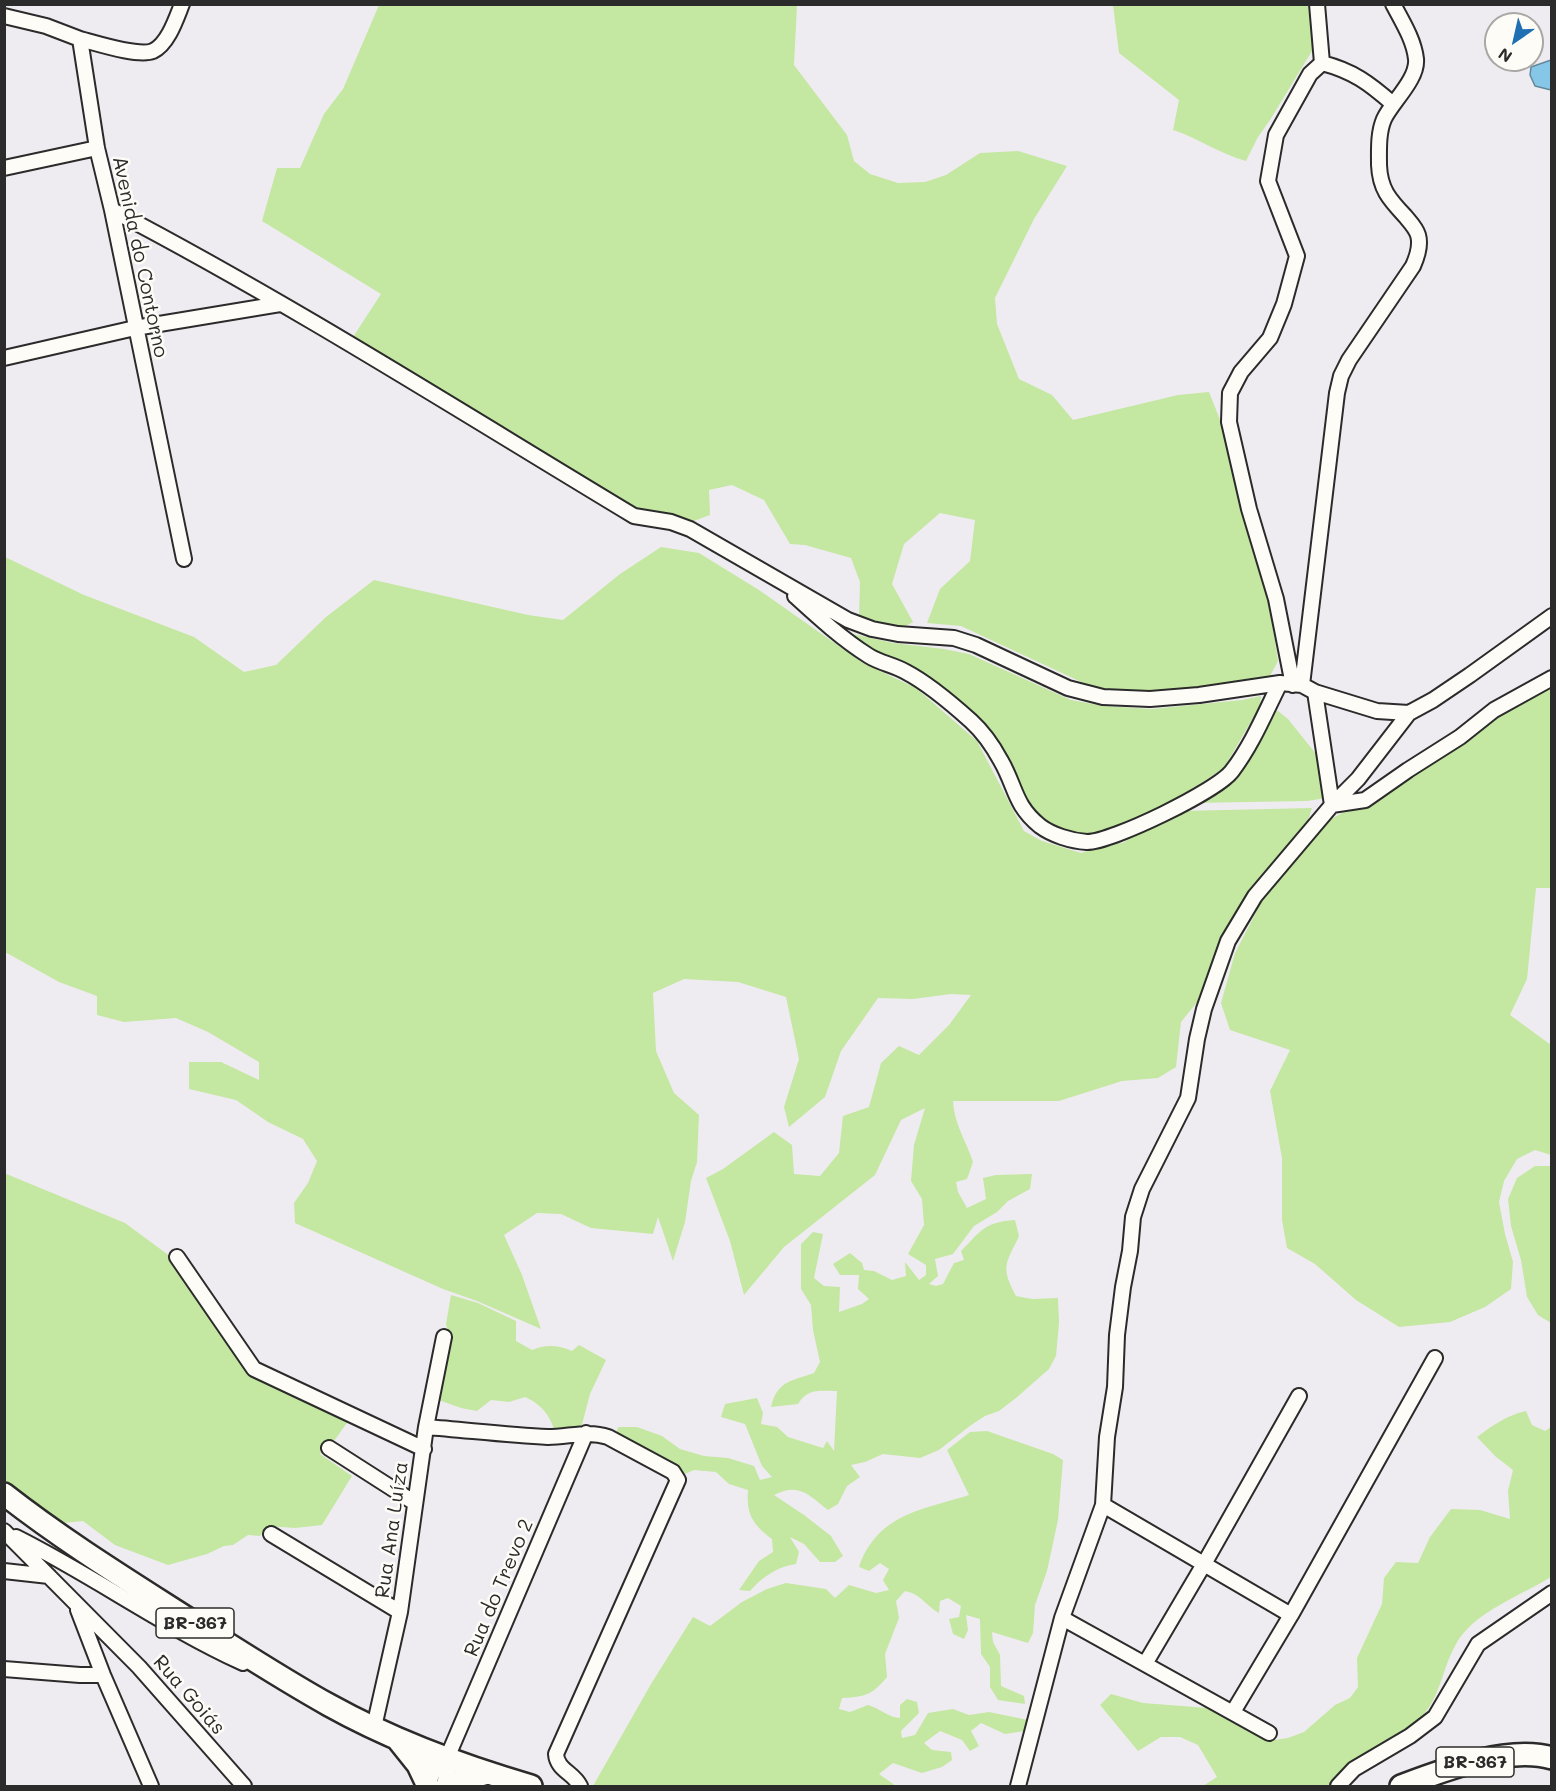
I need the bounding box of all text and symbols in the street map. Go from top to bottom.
north arrow [1484,12,1544,72]
text: N [1494,44,1516,68]
street label: Avenida do Contorno [107,154,173,360]
street label: Rua Ana Luíza [371,1460,413,1600]
street label: Rua do Trevo 2 [459,1516,539,1660]
road number: BR-367 [156,1608,234,1638]
street label: Rua Goiás [148,1650,230,1740]
road number: BR-367 [1436,1747,1514,1777]

